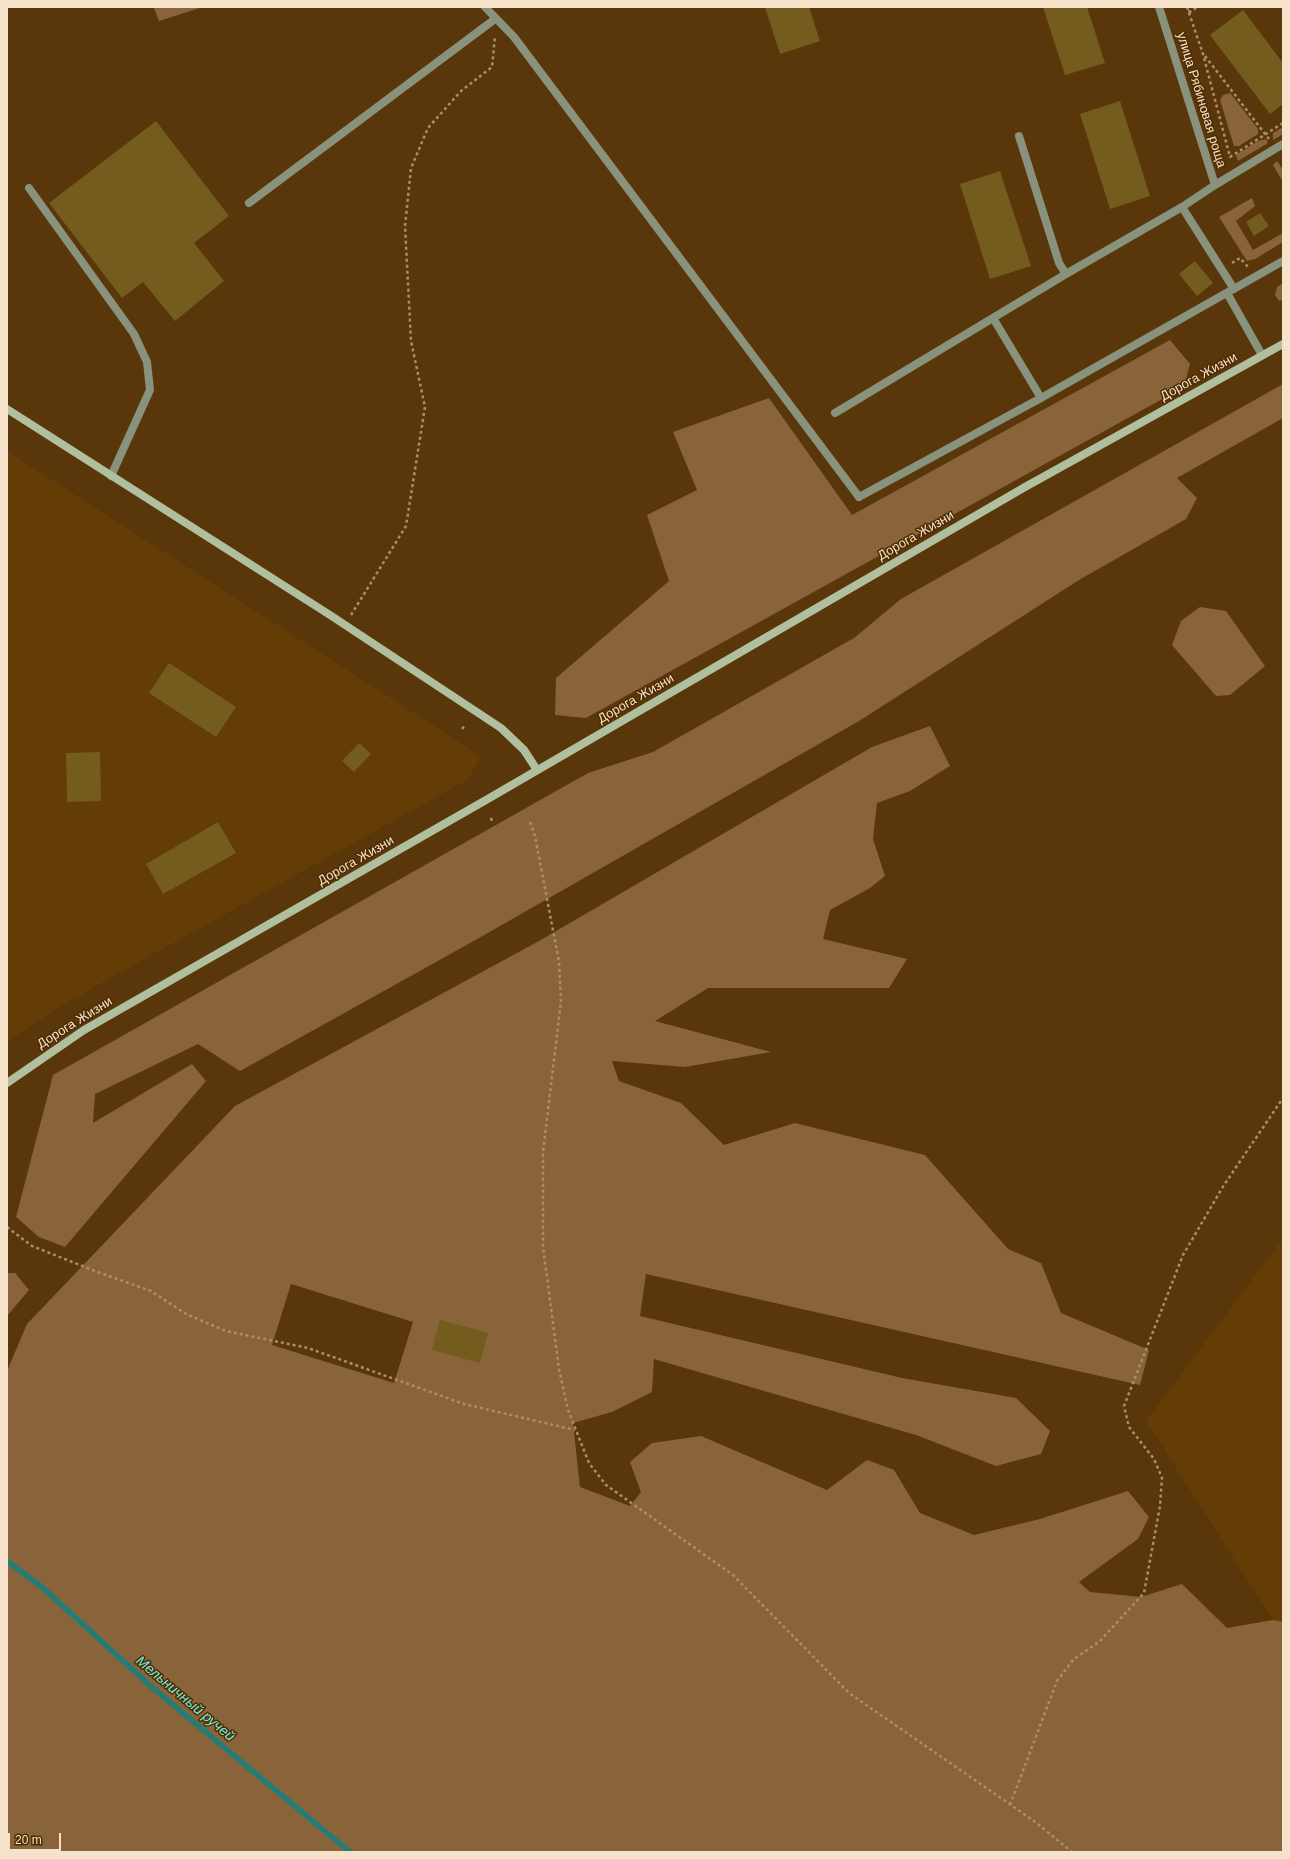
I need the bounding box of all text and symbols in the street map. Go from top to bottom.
street label: улица Рябиновая роща [1173,30,1229,170]
street label: Дорога Жизни [1158,349,1240,405]
street label: Дорога Жизни [875,508,957,564]
street label: Дорога Жизни [595,671,677,727]
street label: Дорога Жизни [315,833,397,889]
street label: Дорога Жизни [35,994,115,1052]
water label: Мельничный ручей [132,1653,238,1745]
scale bar [10,1825,63,1851]
text: 20 m [15,1833,42,1847]

